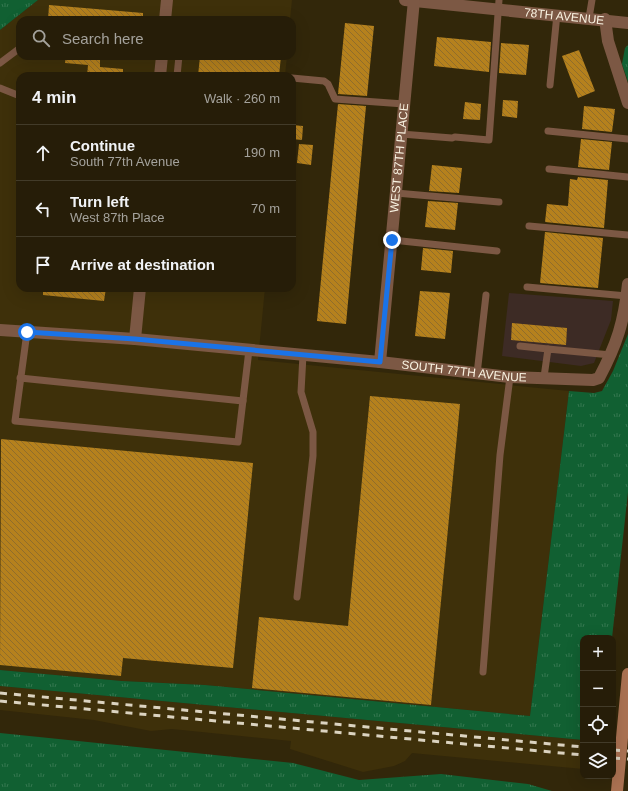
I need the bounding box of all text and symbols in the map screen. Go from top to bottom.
street label: 78TH AVENUE [523,5,605,28]
search box [16,16,296,60]
icon: search [30,27,52,49]
text: Search here [62,30,144,47]
text: 4 min [32,88,76,107]
text: Walk · 260 m [204,91,280,106]
street label: WEST 87TH PLACE [387,103,411,213]
text: Continue [70,137,135,154]
icon: ahead [32,142,54,164]
text: 190 m [244,145,280,160]
text: South 77th Avenue [70,154,180,169]
text: Turn left [70,193,129,210]
icon: left [32,198,54,220]
text: 70 m [251,201,280,216]
text: West 87th Place [70,210,164,225]
route end [383,231,401,249]
icon: arrive [32,254,54,276]
text: Arrive at destination [70,256,215,273]
route start [18,323,36,341]
street label: SOUTH 77TH AVENUE [401,358,527,385]
map controls [580,635,616,779]
button: + [580,635,616,671]
button: − [580,671,616,707]
button: locate [580,707,616,743]
button: layers [580,743,616,779]

